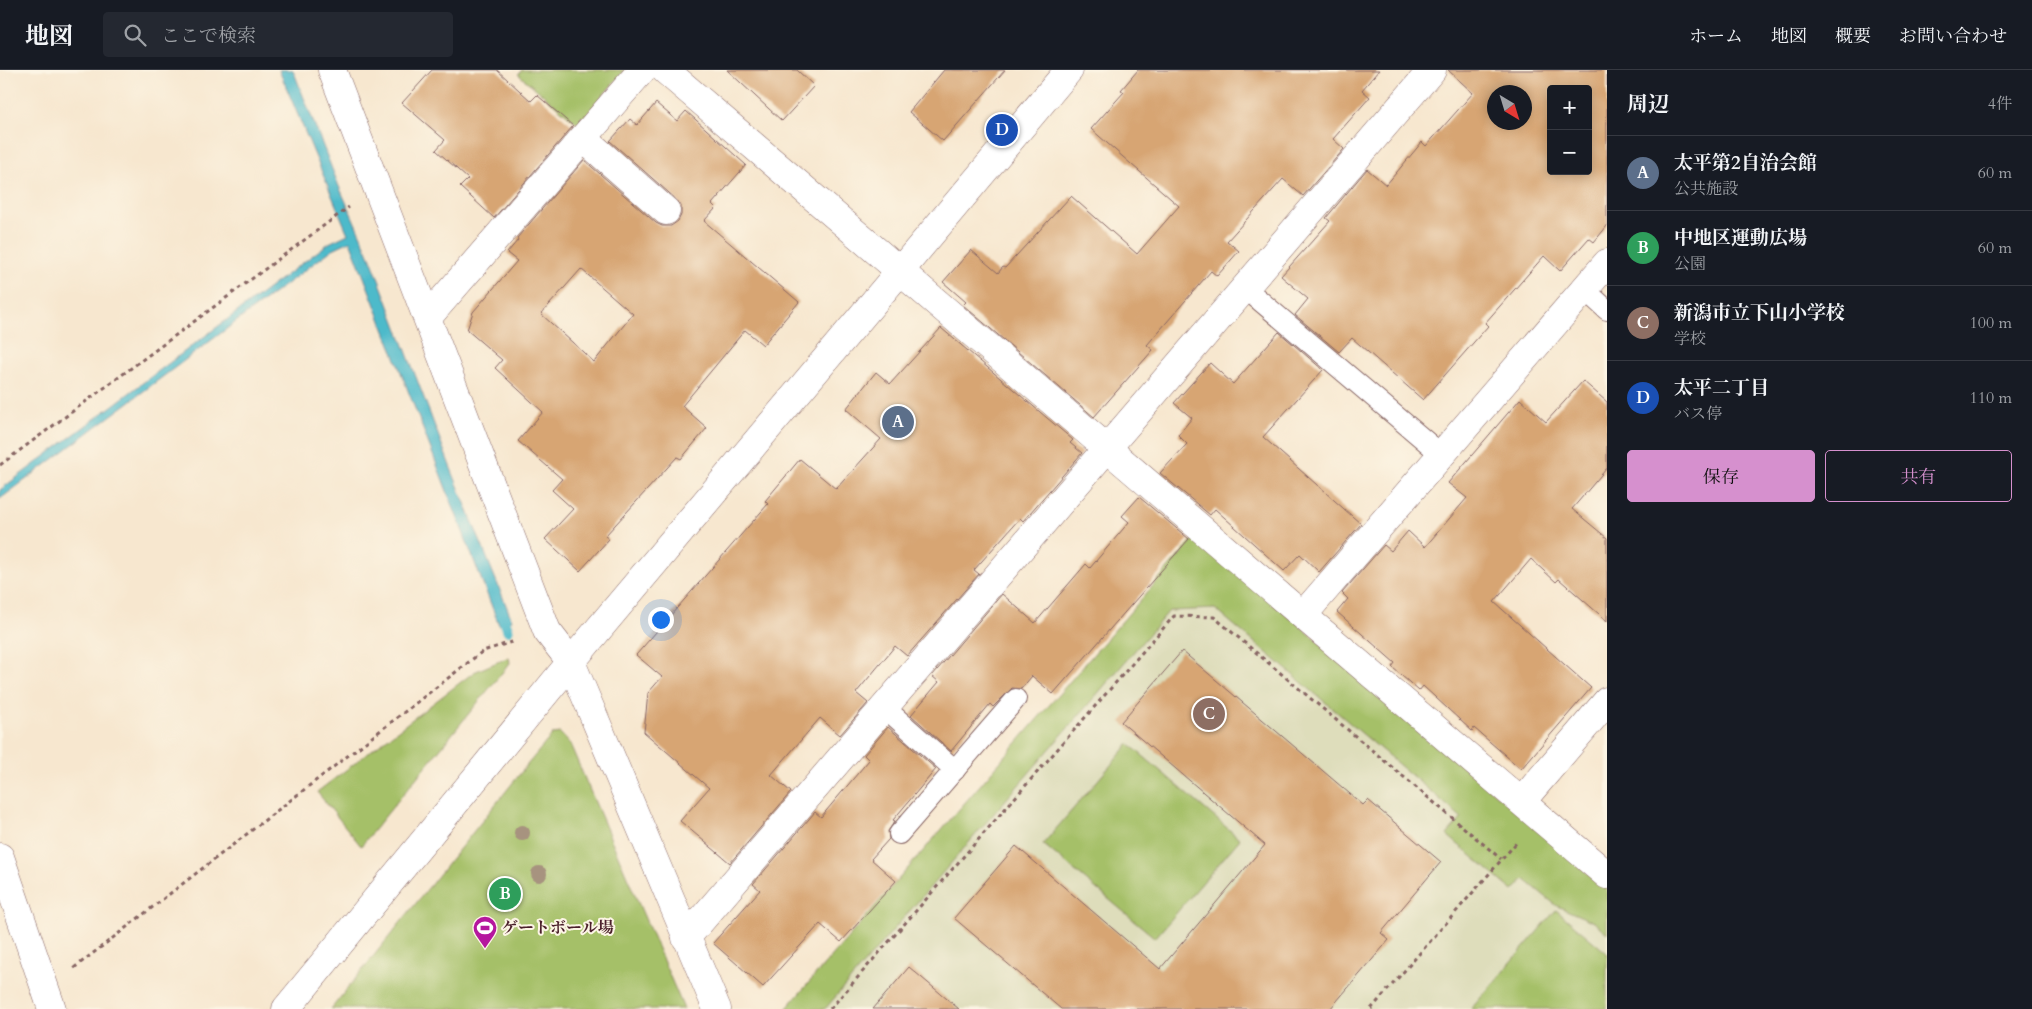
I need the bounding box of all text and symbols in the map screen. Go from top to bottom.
search box [103,12,453,57]
text: 地図 [25,20,73,53]
icon: search [121,21,149,49]
text: ここで検索 [161,23,256,49]
text: ホーム [1689,24,1743,49]
text: 地図 [1771,24,1807,49]
text: 概要 [1835,24,1871,49]
text: お問い合わせ [1899,24,2007,49]
north arrow [1487,85,1532,130]
map controls [1547,85,1592,175]
button: + [1547,85,1592,130]
text: 周辺 [1627,90,1669,119]
text: 4件 [1988,93,2012,115]
pin: D [986,111,1018,149]
button: − [1547,130,1592,175]
text: 太平第2自治会館 [1674,150,1817,176]
text: A [1637,162,1649,184]
text: 60 m [1978,162,2012,184]
text: 公共施設 [1674,178,1738,200]
text: 中地区運動広場 [1674,225,1807,251]
text: B [1637,237,1649,259]
text: 60 m [1978,237,2012,259]
text: 公園 [1674,253,1706,275]
text: 新潟市立下山小学校 [1674,300,1845,326]
text: C [1637,312,1649,334]
text: 100 m [1970,312,2012,334]
text: 学校 [1674,328,1706,350]
text: 太平二丁目 [1674,375,1769,401]
text: D [1636,387,1650,409]
text: 110 m [1970,387,2012,409]
pin: A [882,403,914,441]
text: バス停 [1674,403,1722,425]
button: 保存 [1627,450,1815,502]
button: 共有 [1825,450,2012,502]
your location [648,607,674,633]
pin: C [1193,695,1225,733]
pin: B [489,875,521,913]
sports icon: ゲートボール場 [472,915,498,949]
place label: ゲートボール場 [502,917,614,939]

